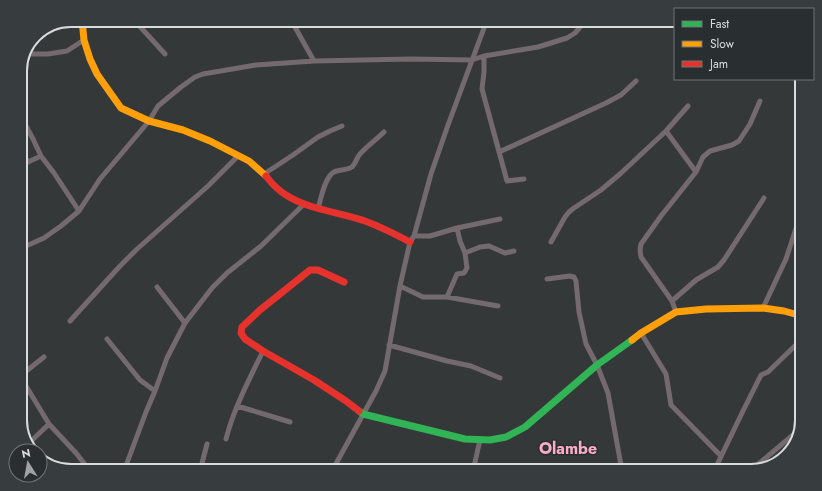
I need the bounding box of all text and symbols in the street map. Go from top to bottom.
legend [674,8,814,80]
text: Fast [710,15,729,33]
text: Slow [710,35,735,53]
text: Jam [708,55,728,73]
district label: Olambe [539,437,597,460]
north arrow [8,443,48,483]
text: N [20,444,32,462]

